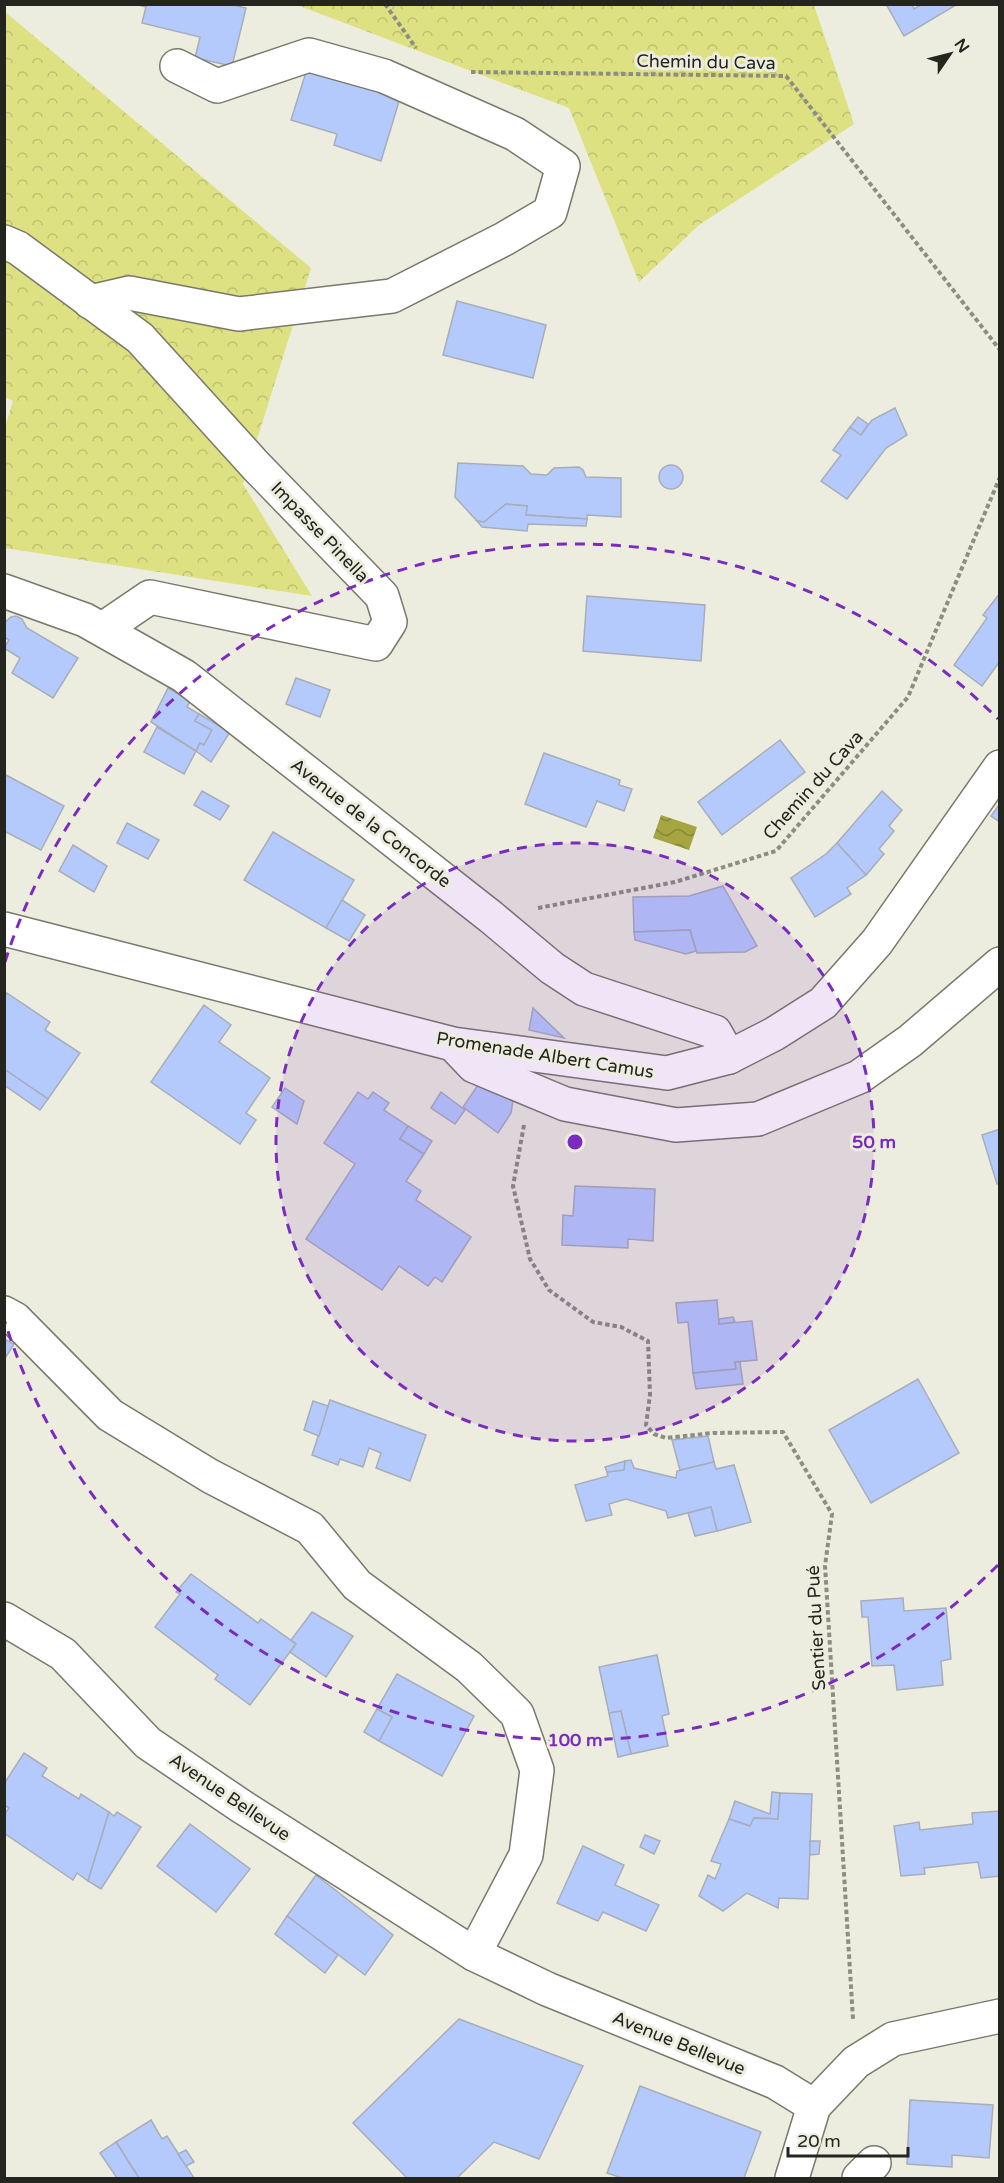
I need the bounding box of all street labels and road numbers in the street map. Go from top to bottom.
street label: Chemin du Cava [636,50,776,74]
street label: Impasse Pinella [266,477,374,587]
street label: Chemin du Cava [758,726,868,844]
street label: Avenue de la Concorde [286,754,456,892]
street label: Promenade Albert Camus [435,1027,655,1083]
street label: Sentier du Pué [802,1565,830,1691]
street label: Avenue Bellevue [165,1748,295,1846]
street label: Avenue Bellevue [609,2006,749,2080]

